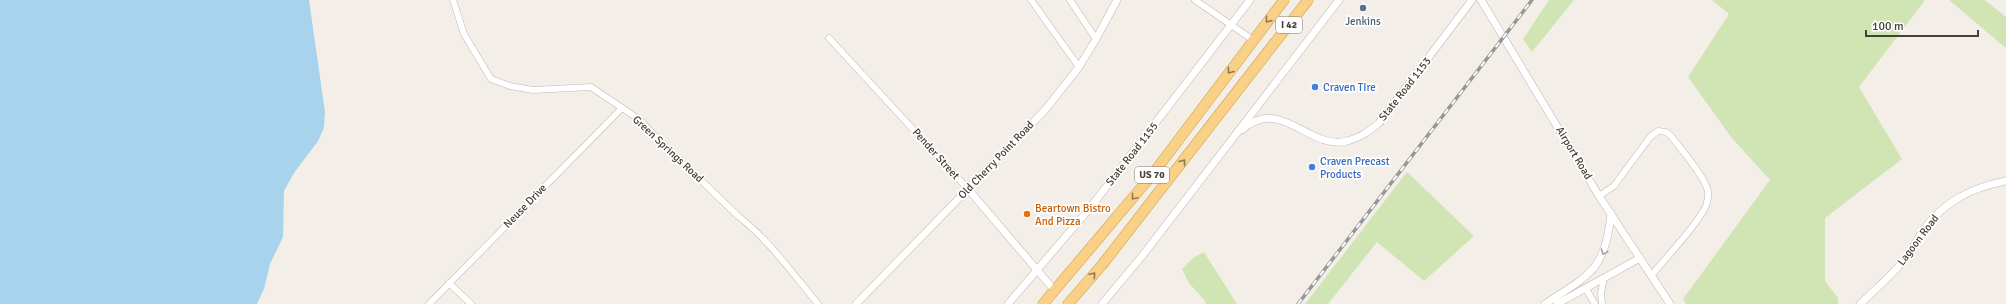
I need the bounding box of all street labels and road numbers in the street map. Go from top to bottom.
road number: I 42 [1276,17,1302,33]
street label: State Road 1153 [1376,55,1434,123]
street label: Green Springs Road [630,113,706,185]
street label: Old Cherry Point Road [955,118,1037,202]
street label: State Road 1155 [1103,120,1161,188]
street label: Airport Road [1553,124,1595,182]
street label: Pender Street [910,126,962,182]
road number: US 70 [1135,167,1169,183]
street label: Neuse Drive [501,181,549,231]
street label: Lagoon Road [1895,212,1941,268]

